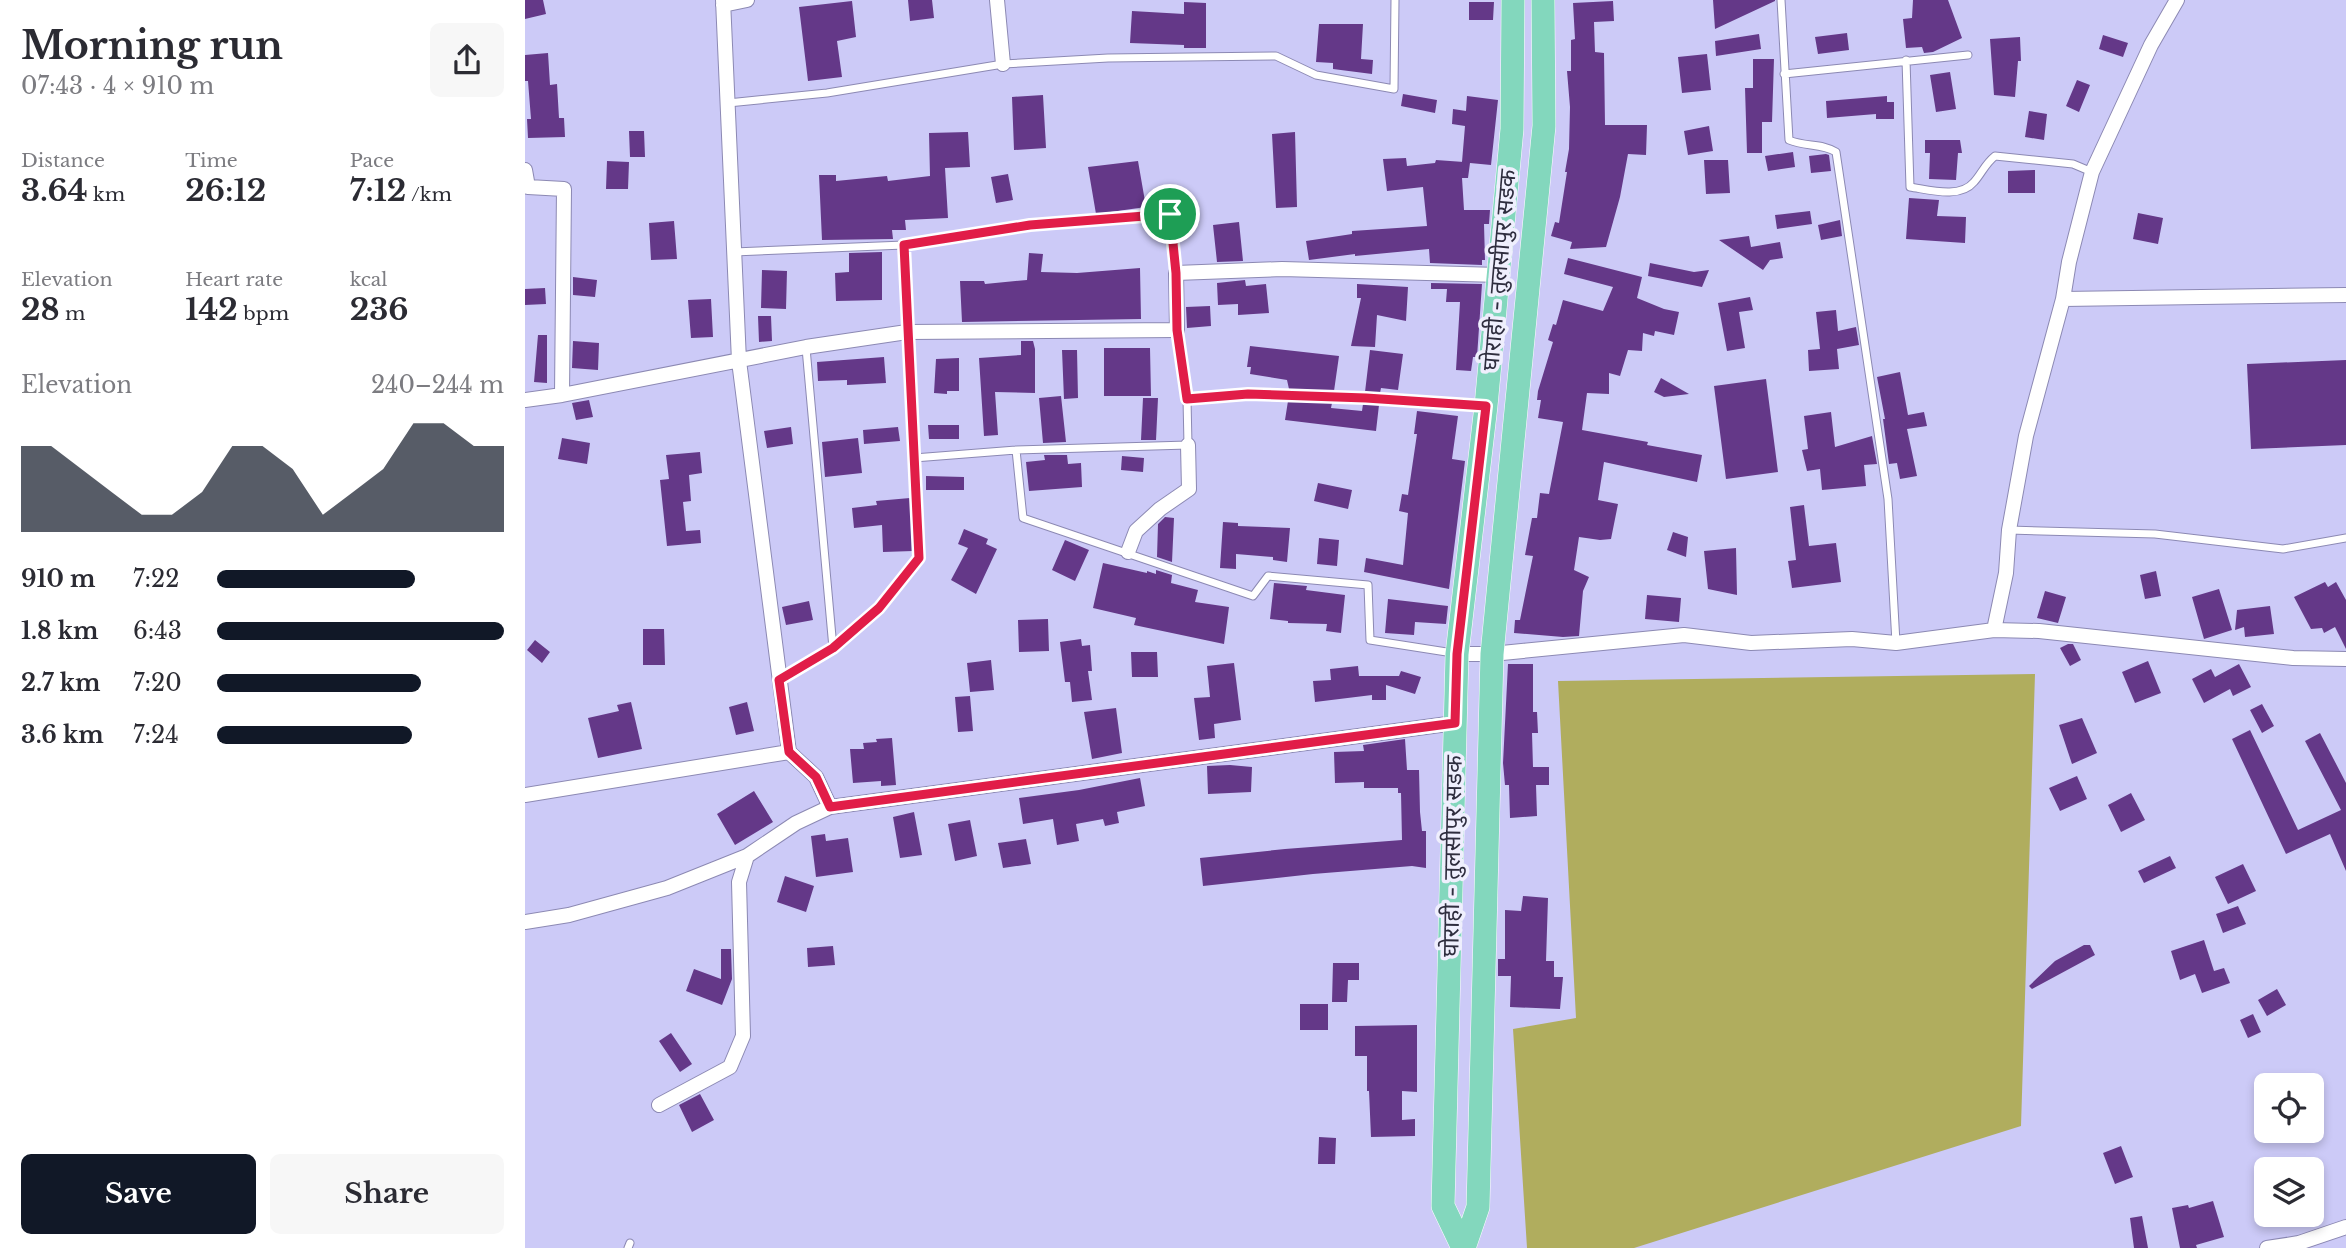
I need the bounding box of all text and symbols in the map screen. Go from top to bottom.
text: Morning run [21,22,283,69]
button: share [430,23,504,97]
text: 07:43 · 4 × 910 m [21,72,214,100]
text: Distance [21,149,105,172]
text: Time [185,149,238,172]
text: Pace [350,149,394,172]
street label: घोराही - तुलसीपुर सडक [1476,167,1523,372]
text: 3.64 [21,172,88,209]
text: 26:12 [185,172,266,209]
text: 7:12 [350,172,406,209]
text: km [88,183,125,206]
text: /km [406,183,452,206]
pin [1140,184,1200,244]
icon: arrive [1151,195,1189,233]
text: Elevation [21,268,113,291]
text: Heart rate [185,268,283,291]
text: kcal [350,268,388,291]
text: 28 [21,291,60,328]
text: 142 [185,291,238,328]
text: 236 [350,291,409,328]
text: m [60,302,85,325]
text: bpm [238,302,289,325]
text: Elevation [21,371,132,399]
text: 240–244 m [371,371,504,399]
text: 910 m [21,565,95,593]
text: 7:22 [133,565,179,593]
text: 1.8 km [21,617,98,645]
text: 6:43 [133,617,182,645]
text: 2.7 km [21,669,100,697]
text: 7:20 [133,669,182,697]
text: 3.6 km [21,721,104,749]
text: 7:24 [133,721,179,749]
street label: घोराही - तुलसीपुर सडक [1436,754,1469,957]
map controls [2254,1073,2324,1227]
button: locate [2254,1073,2324,1143]
button: Save [21,1154,256,1234]
button: Share [270,1154,504,1234]
button: layers [2254,1157,2324,1227]

